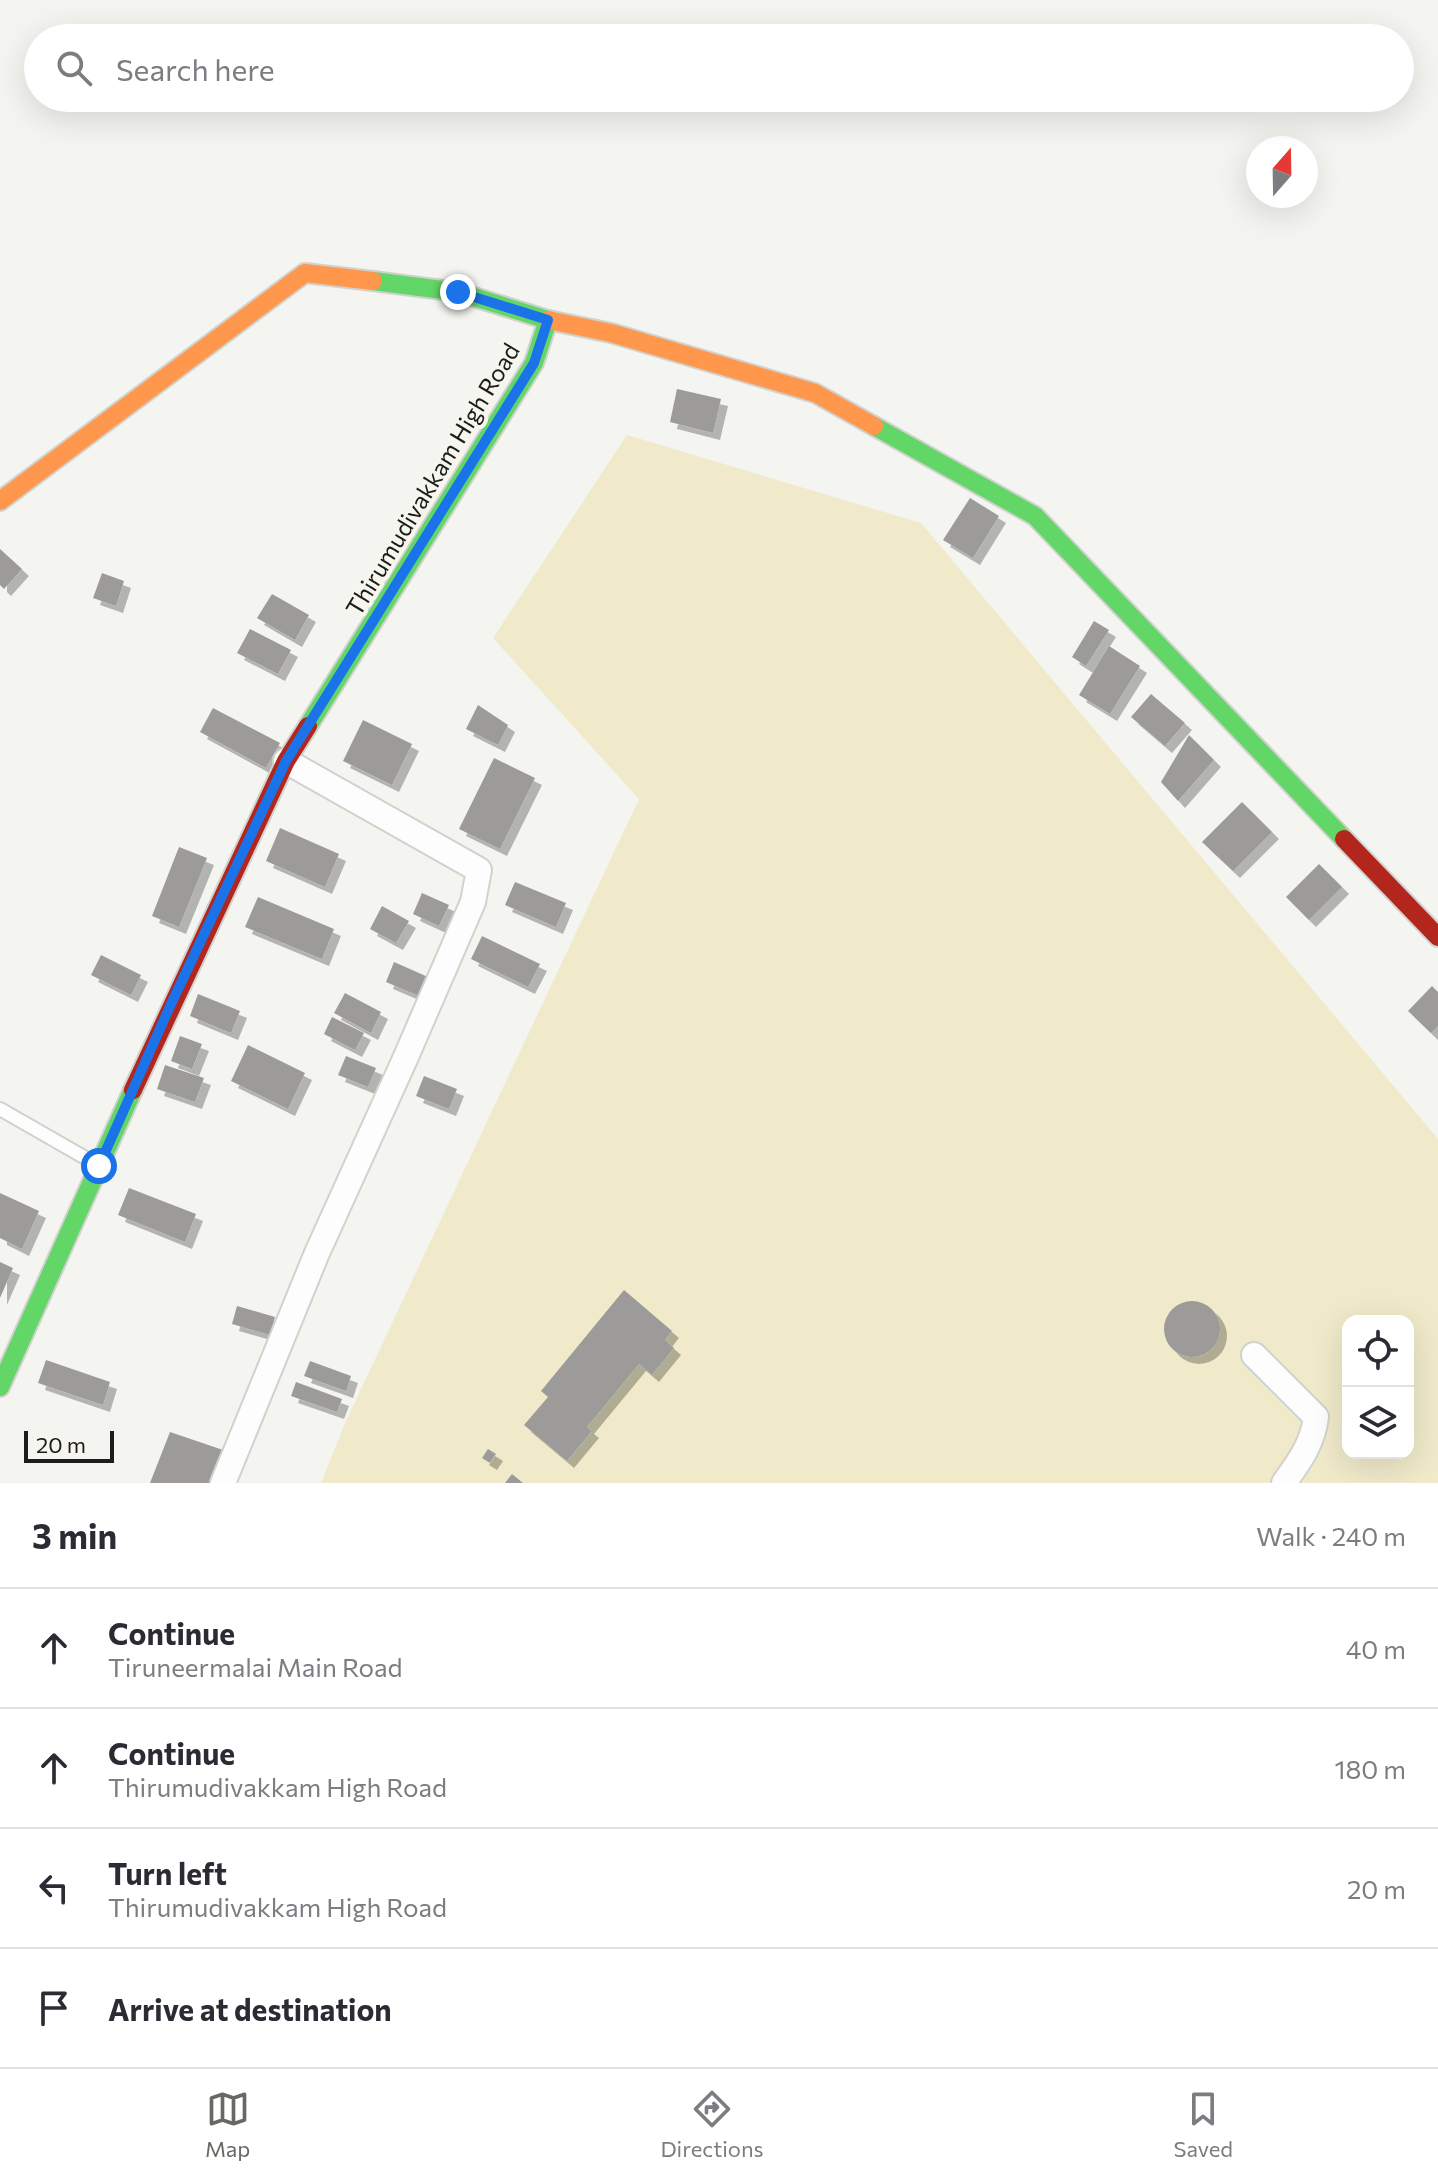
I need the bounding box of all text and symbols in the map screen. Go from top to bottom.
search box [24,24,1414,112]
icon: search [52,46,96,90]
text: Search here [116,50,275,87]
north arrow [1246,136,1318,208]
route end [440,274,476,310]
street label: Thirumudivakkam High Road [339,337,525,621]
route start [81,1148,117,1184]
map controls [1342,1315,1414,1459]
button: locate [1342,1315,1414,1387]
button: layers [1342,1387,1414,1459]
scale bar [24,1427,114,1463]
text: 20 m [36,1431,86,1458]
text: 3 min [32,1514,117,1556]
text: Walk · 240 m [1256,1520,1406,1551]
text: Continue [108,1614,235,1651]
icon: ahead [32,1626,76,1670]
text: 40 m [1346,1633,1406,1664]
text: Tiruneermalai Main Road [108,1651,403,1682]
text: Continue [108,1734,235,1771]
icon: ahead [32,1746,76,1790]
text: 180 m [1334,1753,1406,1784]
text: Thirumudivakkam High Road [108,1771,447,1802]
text: Turn left [108,1854,227,1891]
icon: left [32,1866,76,1910]
text: 20 m [1347,1873,1406,1904]
text: Thirumudivakkam High Road [108,1891,447,1922]
icon: arrive [32,1986,76,2030]
text: Arrive at destination [108,1990,392,2027]
tab: Map [205,2087,250,2162]
tab: Directions [660,2087,764,2162]
tab: Saved [1174,2087,1233,2162]

